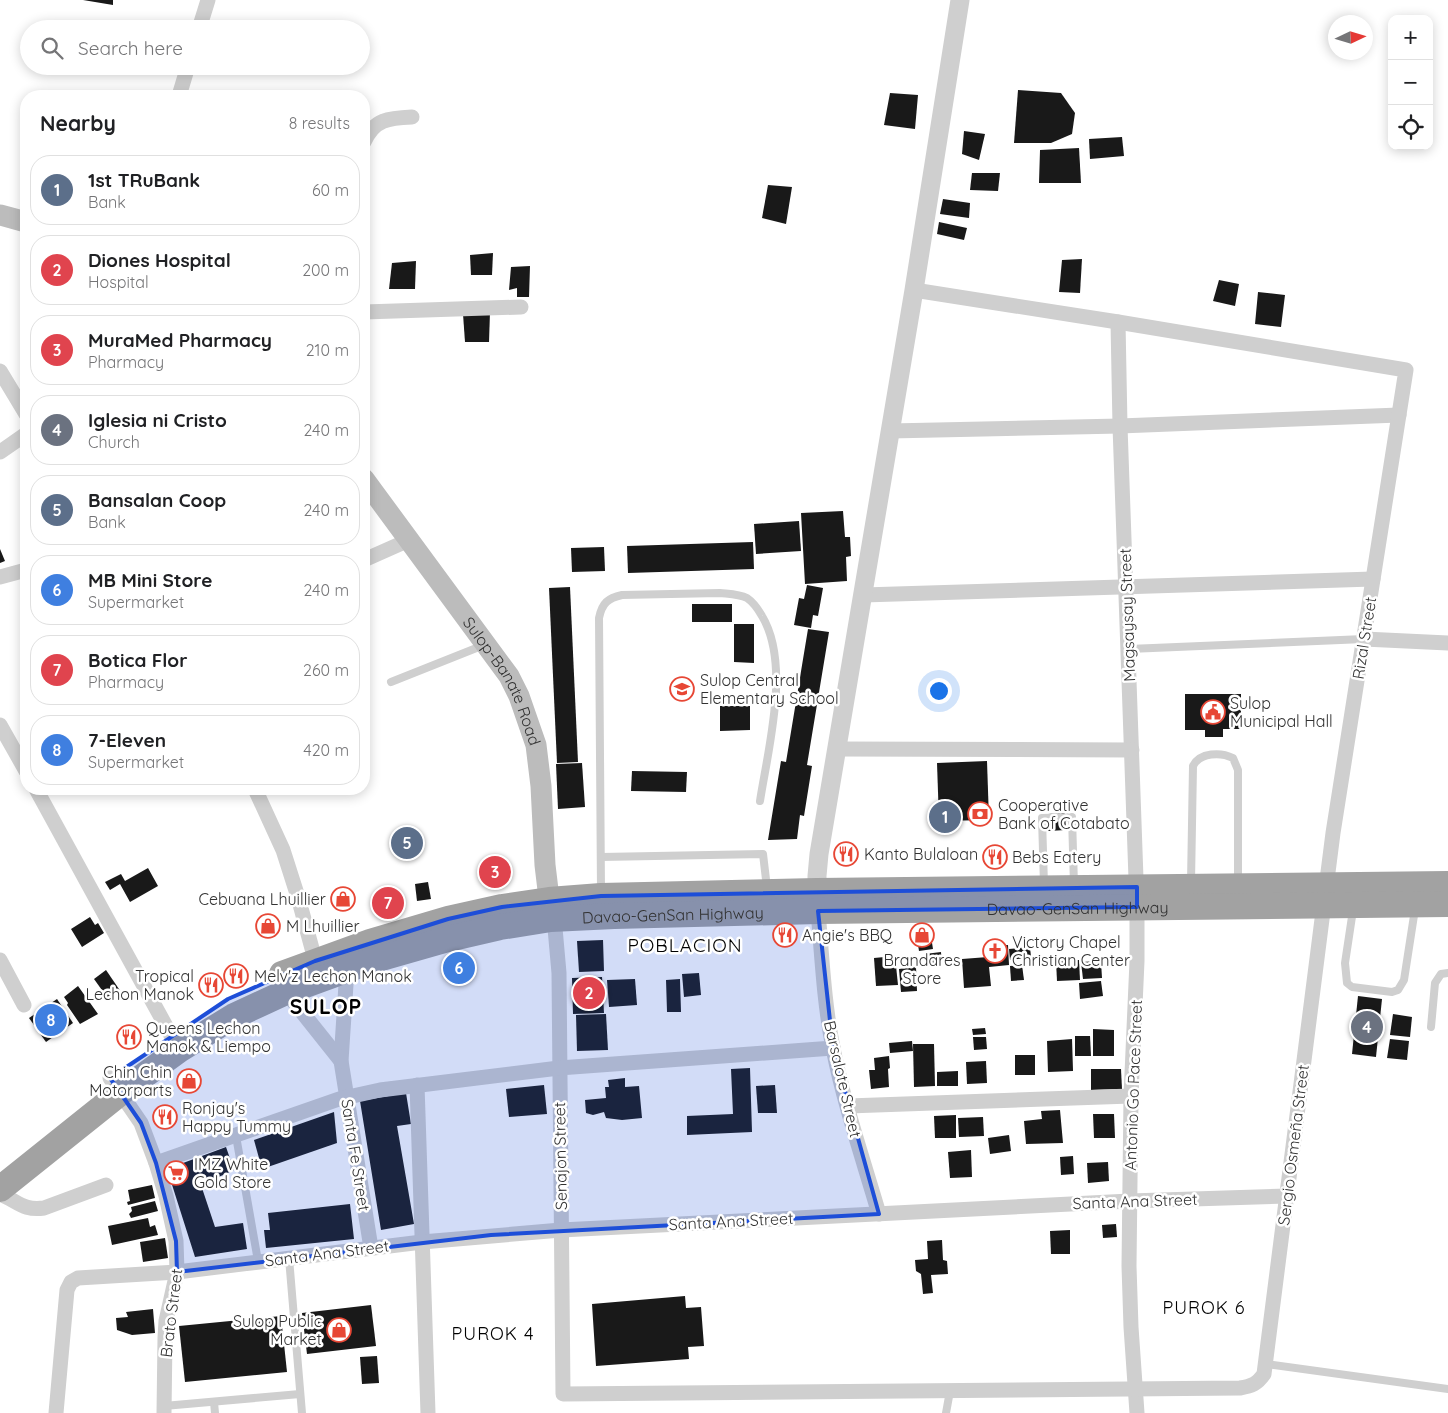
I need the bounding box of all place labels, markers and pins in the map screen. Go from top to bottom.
place label: Sulop Central Elementary School [700,670,839,708]
school or university icon: Sulop Central Elementary School [669,676,695,702]
place label: Sulop Municipal Hall [1230,693,1333,731]
public building icon: Sulop Municipal Hall [1200,699,1226,725]
place label: Cooperative Bank of Cotabato [998,795,1130,833]
pin: 1 [929,798,961,836]
bank icon: Cooperative Bank of Cotabato [967,801,993,827]
pin: 5 [391,824,423,862]
restaurant icon: Kanto Bulaloan [833,841,859,867]
place label: Kanto Bulaloan [864,844,978,864]
restaurant icon: Bebs Eatery [982,844,1008,870]
place label: Bebs Eatery [1012,847,1101,867]
pin: 3 [479,853,511,891]
pin: 7 [372,884,404,922]
shop icon: Cebuana Lhuillier [330,886,356,912]
place label: Cebuana Lhuillier [199,889,326,909]
shop icon: M Lhuillier [255,913,281,939]
place label: M Lhuillier [286,916,360,936]
restaurant icon: Angie's BBQ [772,922,798,948]
shop icon: Brandares Store [909,922,935,948]
place label: Angie's BBQ [802,925,893,945]
place label: Victory Chapel Christian Center [1012,932,1130,970]
church icon: Victory Chapel Christian Center [982,938,1008,964]
pin: 6 [443,949,475,987]
place label: Brandares Store [883,950,961,988]
restaurant icon: Melv'z Lechon Manok [223,963,249,989]
place label: Tropical Lechon Manok [85,966,194,1004]
place label: Melv'z Lechon Manok [254,966,412,986]
restaurant icon: Tropical Lechon Manok [198,972,224,998]
pin: 2 [573,974,605,1012]
pin: 8 [35,1001,67,1039]
pin: 4 [1351,1008,1383,1046]
place label: Queens Lechon Manok & Liempo [146,1018,271,1056]
restaurant icon: Queens Lechon Manok & Liempo [116,1024,142,1050]
place label: Chin Chin Motorparts [89,1062,172,1100]
shop icon: Chin Chin Motorparts [176,1068,202,1094]
place label: Ronjay's Happy Tummy [182,1098,291,1136]
restaurant icon: Ronjay's Happy Tummy [152,1104,178,1130]
place label: IMZ White Gold Store [194,1154,271,1192]
supermarket icon: IMZ White Gold Store [163,1160,189,1186]
place label: Sulop Public Market [233,1311,322,1349]
shop icon: Sulop Public Market [326,1317,352,1343]

